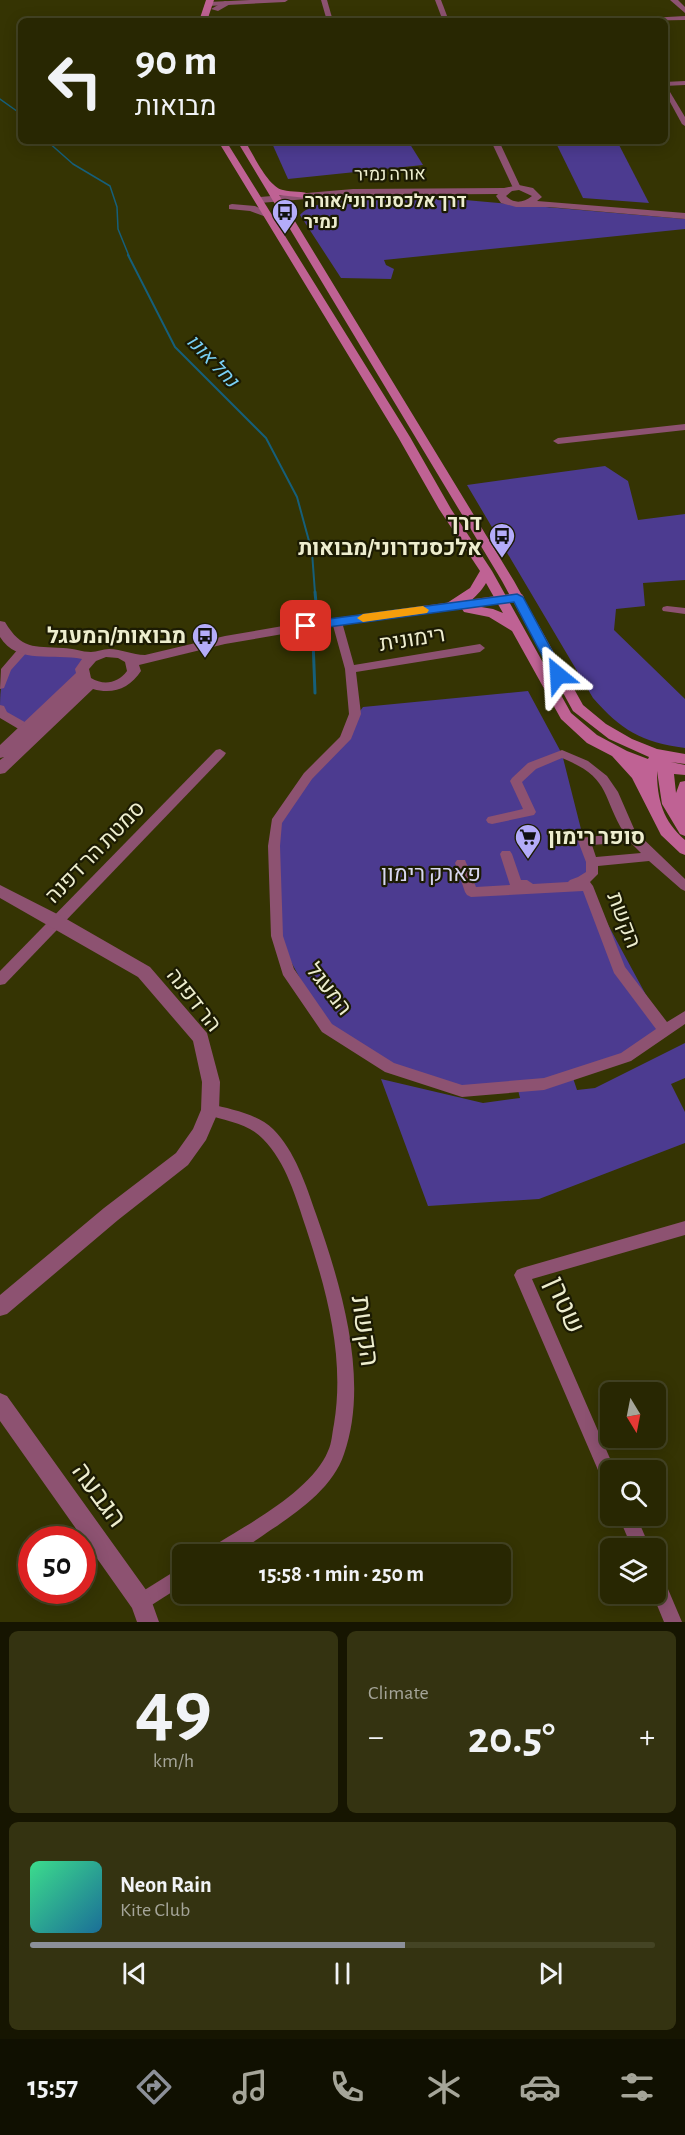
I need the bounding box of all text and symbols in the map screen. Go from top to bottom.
text: 90 m [135,40,217,82]
icon: left [36,42,114,120]
text: מבואות [135,93,216,120]
street label: אורה נמיר [354,165,426,185]
place label: דרך אלכסנדרוני/אורה נמיר [304,193,467,232]
bus stop icon: דרך אלכסנדרוני/אורה נמיר [270,197,300,235]
water label: נחל אונו [182,331,243,392]
place label: דרך אלכסנדרוני/מבואות [298,512,482,559]
bus stop icon: דרך אלכסנדרוני/מבואות [487,521,517,559]
pin [280,600,331,651]
icon: arrive [289,609,322,642]
bus stop icon: מבואות/המעגל [190,621,220,659]
street label: רימונית [378,623,446,655]
place label: מבואות/המעגל [47,625,186,647]
position arrow [526,643,590,707]
street label: סמטת הר דפנה [41,797,149,907]
supermarket icon: סופר רימון [513,822,543,860]
place label: סופר רימון [548,826,645,848]
park label: פארק רימון [381,863,481,885]
street label: הקשת [603,889,645,951]
street label: המעגל [302,959,356,1019]
street label: הר דפנה [163,964,225,1036]
street label: שטרן [541,1273,589,1337]
street label: הקשת [347,1294,383,1368]
north arrow [600,1382,666,1448]
map controls [600,1382,666,1604]
street label: הגבעה [67,1458,131,1532]
button: search [600,1460,666,1526]
speed limit sign: 50 [18,1526,96,1604]
button: layers [600,1538,666,1604]
text: 15:58 · 1 min · 250 m [259,1563,424,1585]
text: 49 [135,1671,212,1749]
text: Climate [368,1683,429,1703]
text: 20.5° [468,1716,555,1761]
text: − [368,1721,384,1754]
text: + [639,1721,655,1754]
text: km/h [153,1751,194,1771]
text: Neon Rain [120,1874,212,1896]
text: Kite Club [120,1900,190,1920]
icon: previous [118,1957,151,1990]
icon: pause [326,1957,359,1990]
icon: next [534,1957,567,1990]
icon: directions [133,2066,175,2108]
icon: music [229,2066,271,2108]
icon: phone [326,2066,368,2108]
icon: climate [423,2066,465,2108]
icon: car [519,2066,561,2108]
icon: filters [616,2066,658,2108]
text: 15:57 [27,2073,78,2100]

